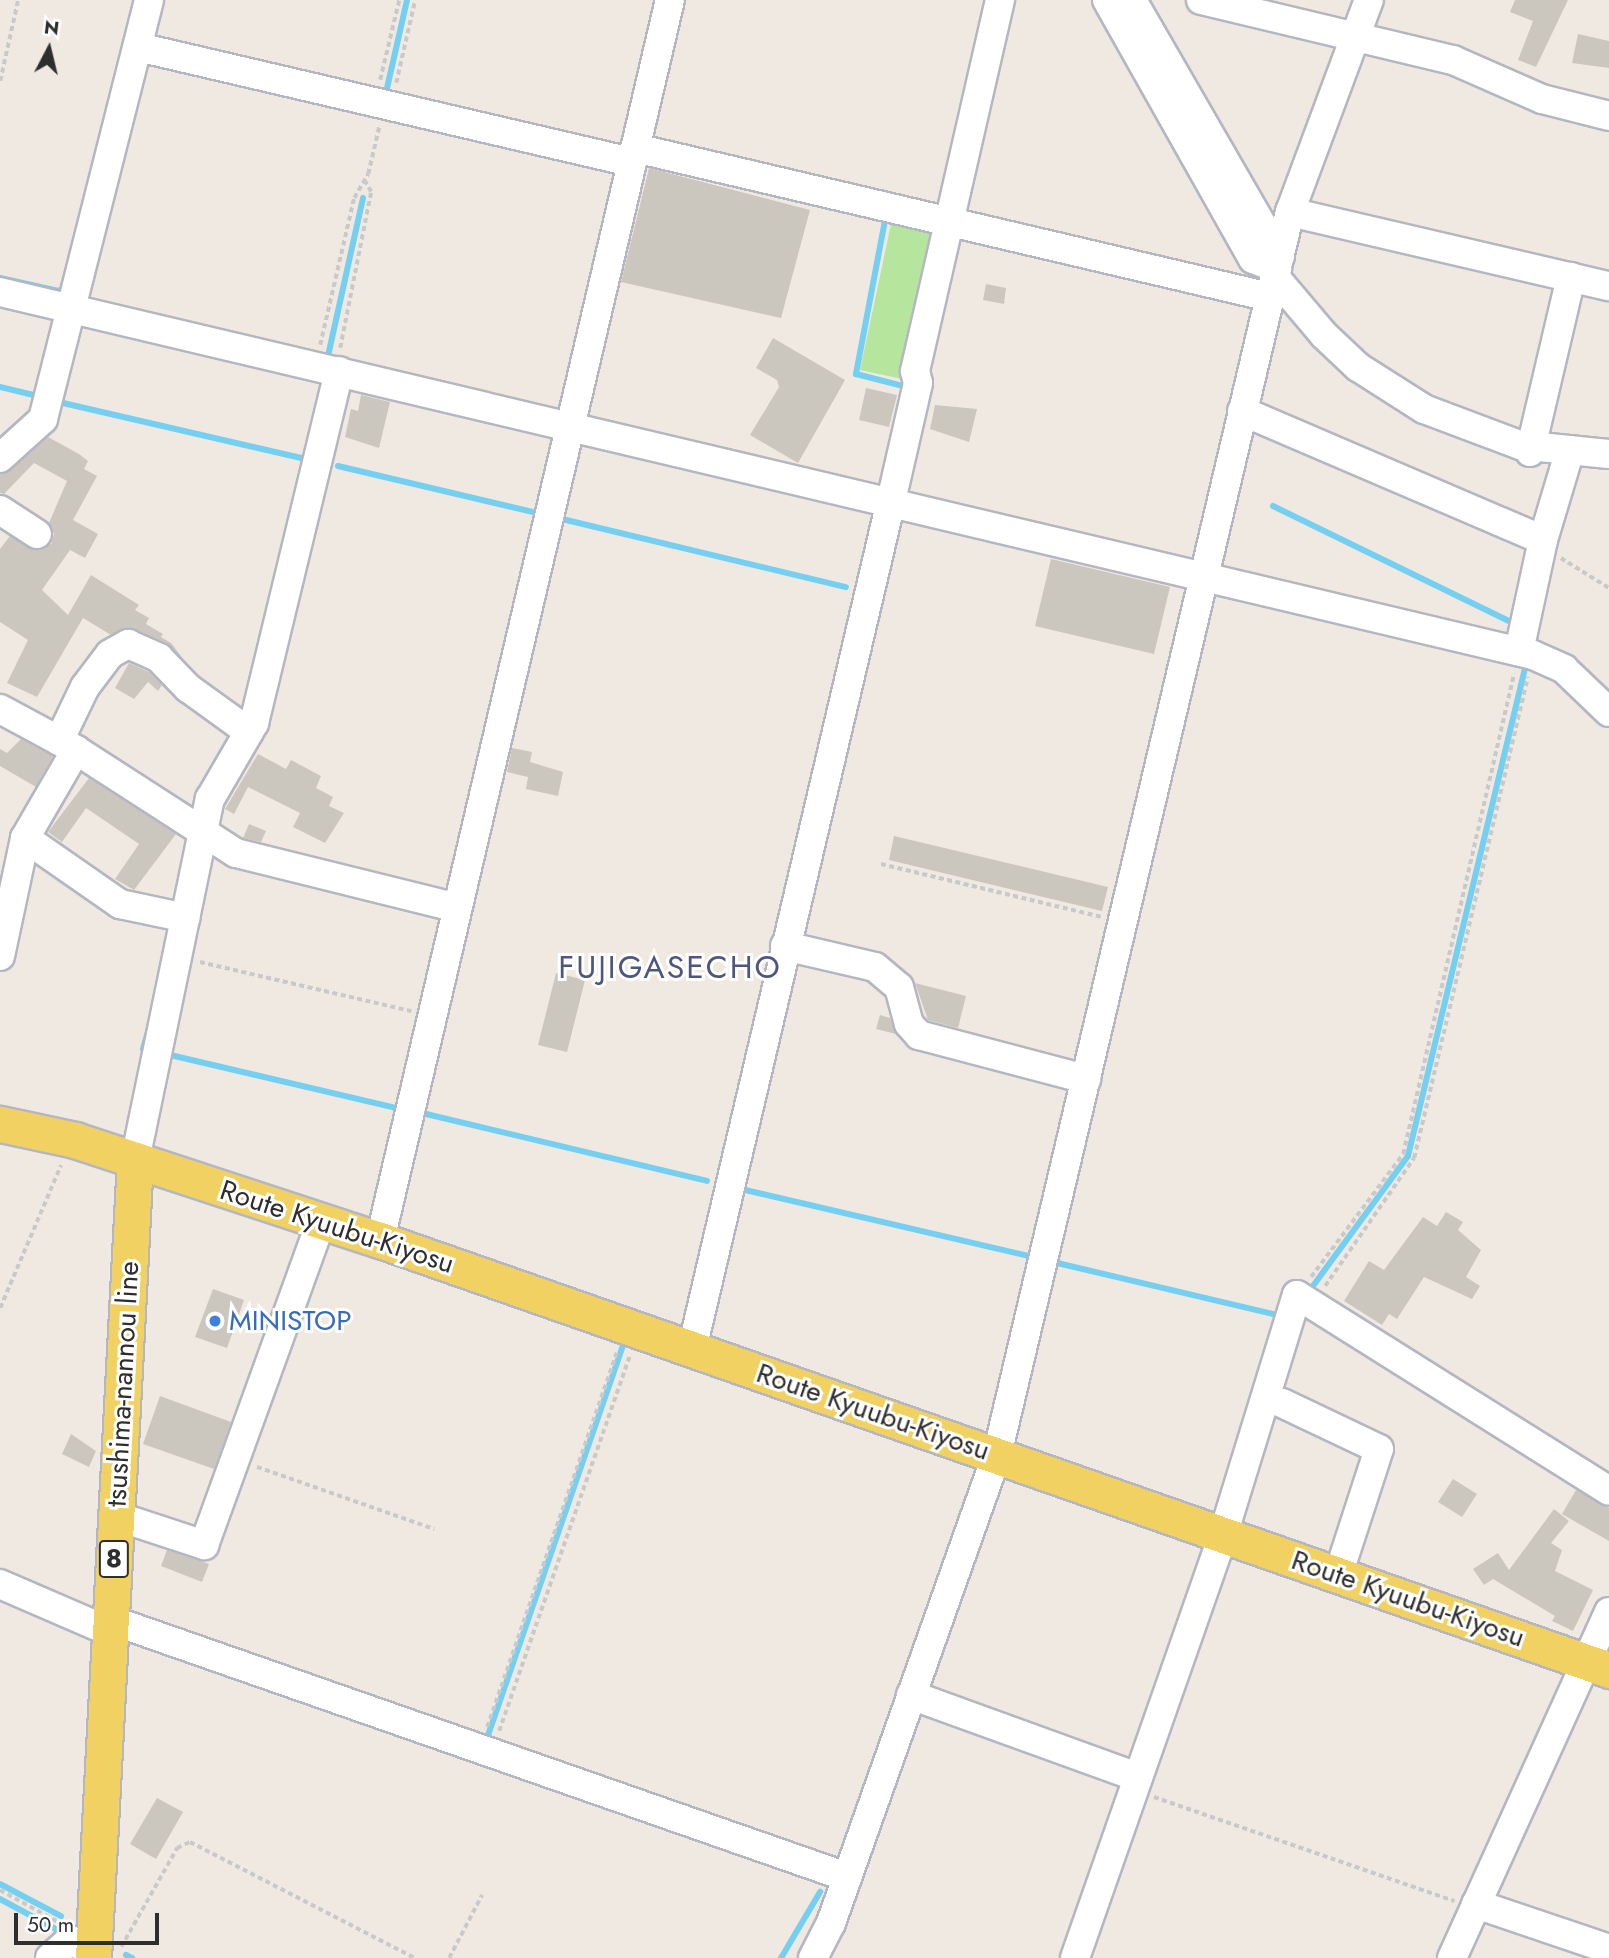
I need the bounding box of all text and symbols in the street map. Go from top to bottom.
text: N [42,13,61,42]
north arrow [14,14,84,84]
district label: FUJIGASECHO [560,948,780,986]
street label: Route Kyuubu-Kiyosu [216,1173,458,1281]
street label: tsushima-nannou line [100,1260,146,1508]
place label: MINISTOP [229,1304,352,1338]
marker: MINISTOP [207,1313,223,1329]
street label: Route Kyuubu-Kiyosu [752,1356,994,1468]
road number: 8 [98,1536,130,1582]
street label: Route Kyuubu-Kiyosu [1287,1543,1529,1655]
scale bar [18,1898,163,1942]
text: 50 m [27,1910,74,1940]

